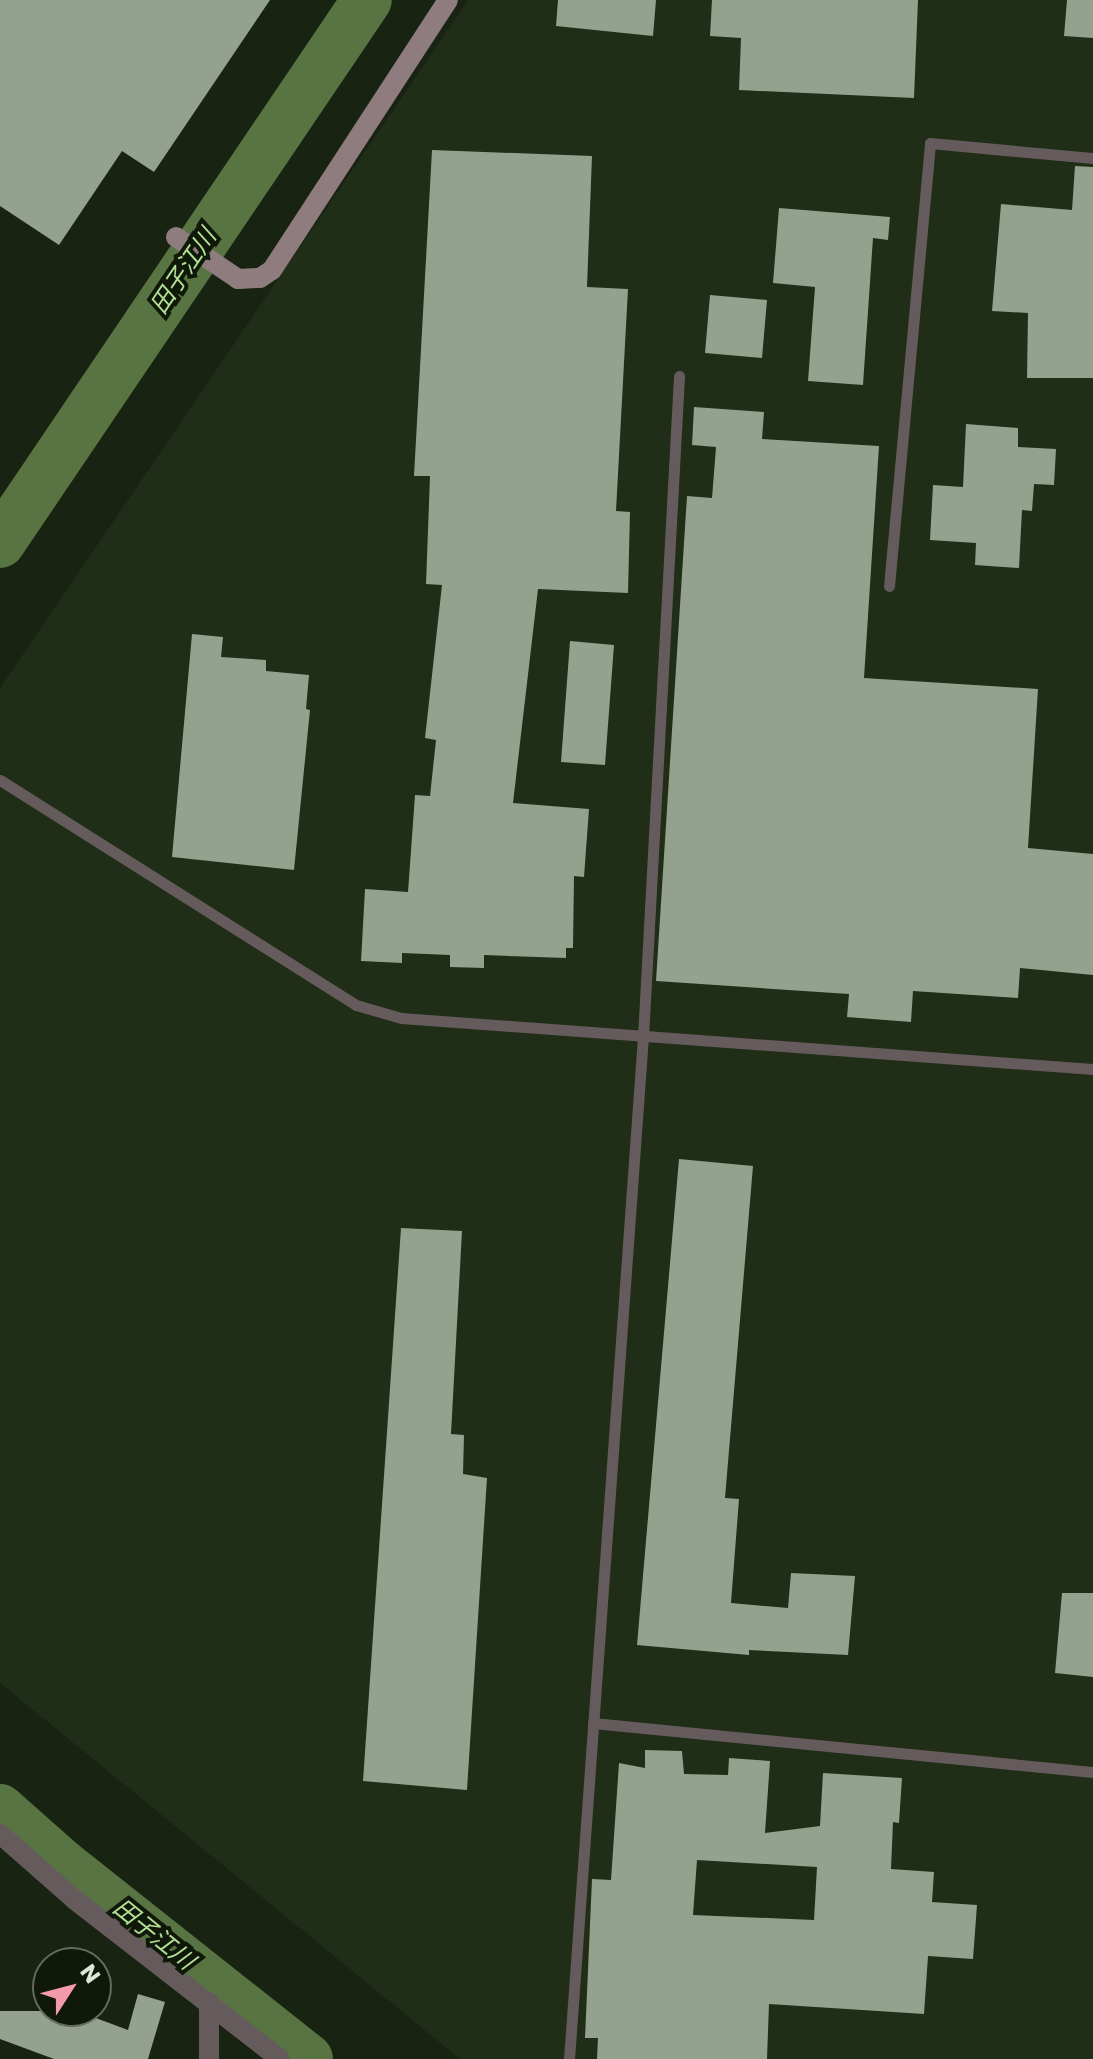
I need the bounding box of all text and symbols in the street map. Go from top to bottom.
water label: 田子江川 [144,223,222,319]
water label: 田子江川 [108,1893,200,1975]
north arrow [32,1947,112,2027]
text: N [73,1958,108,1990]

